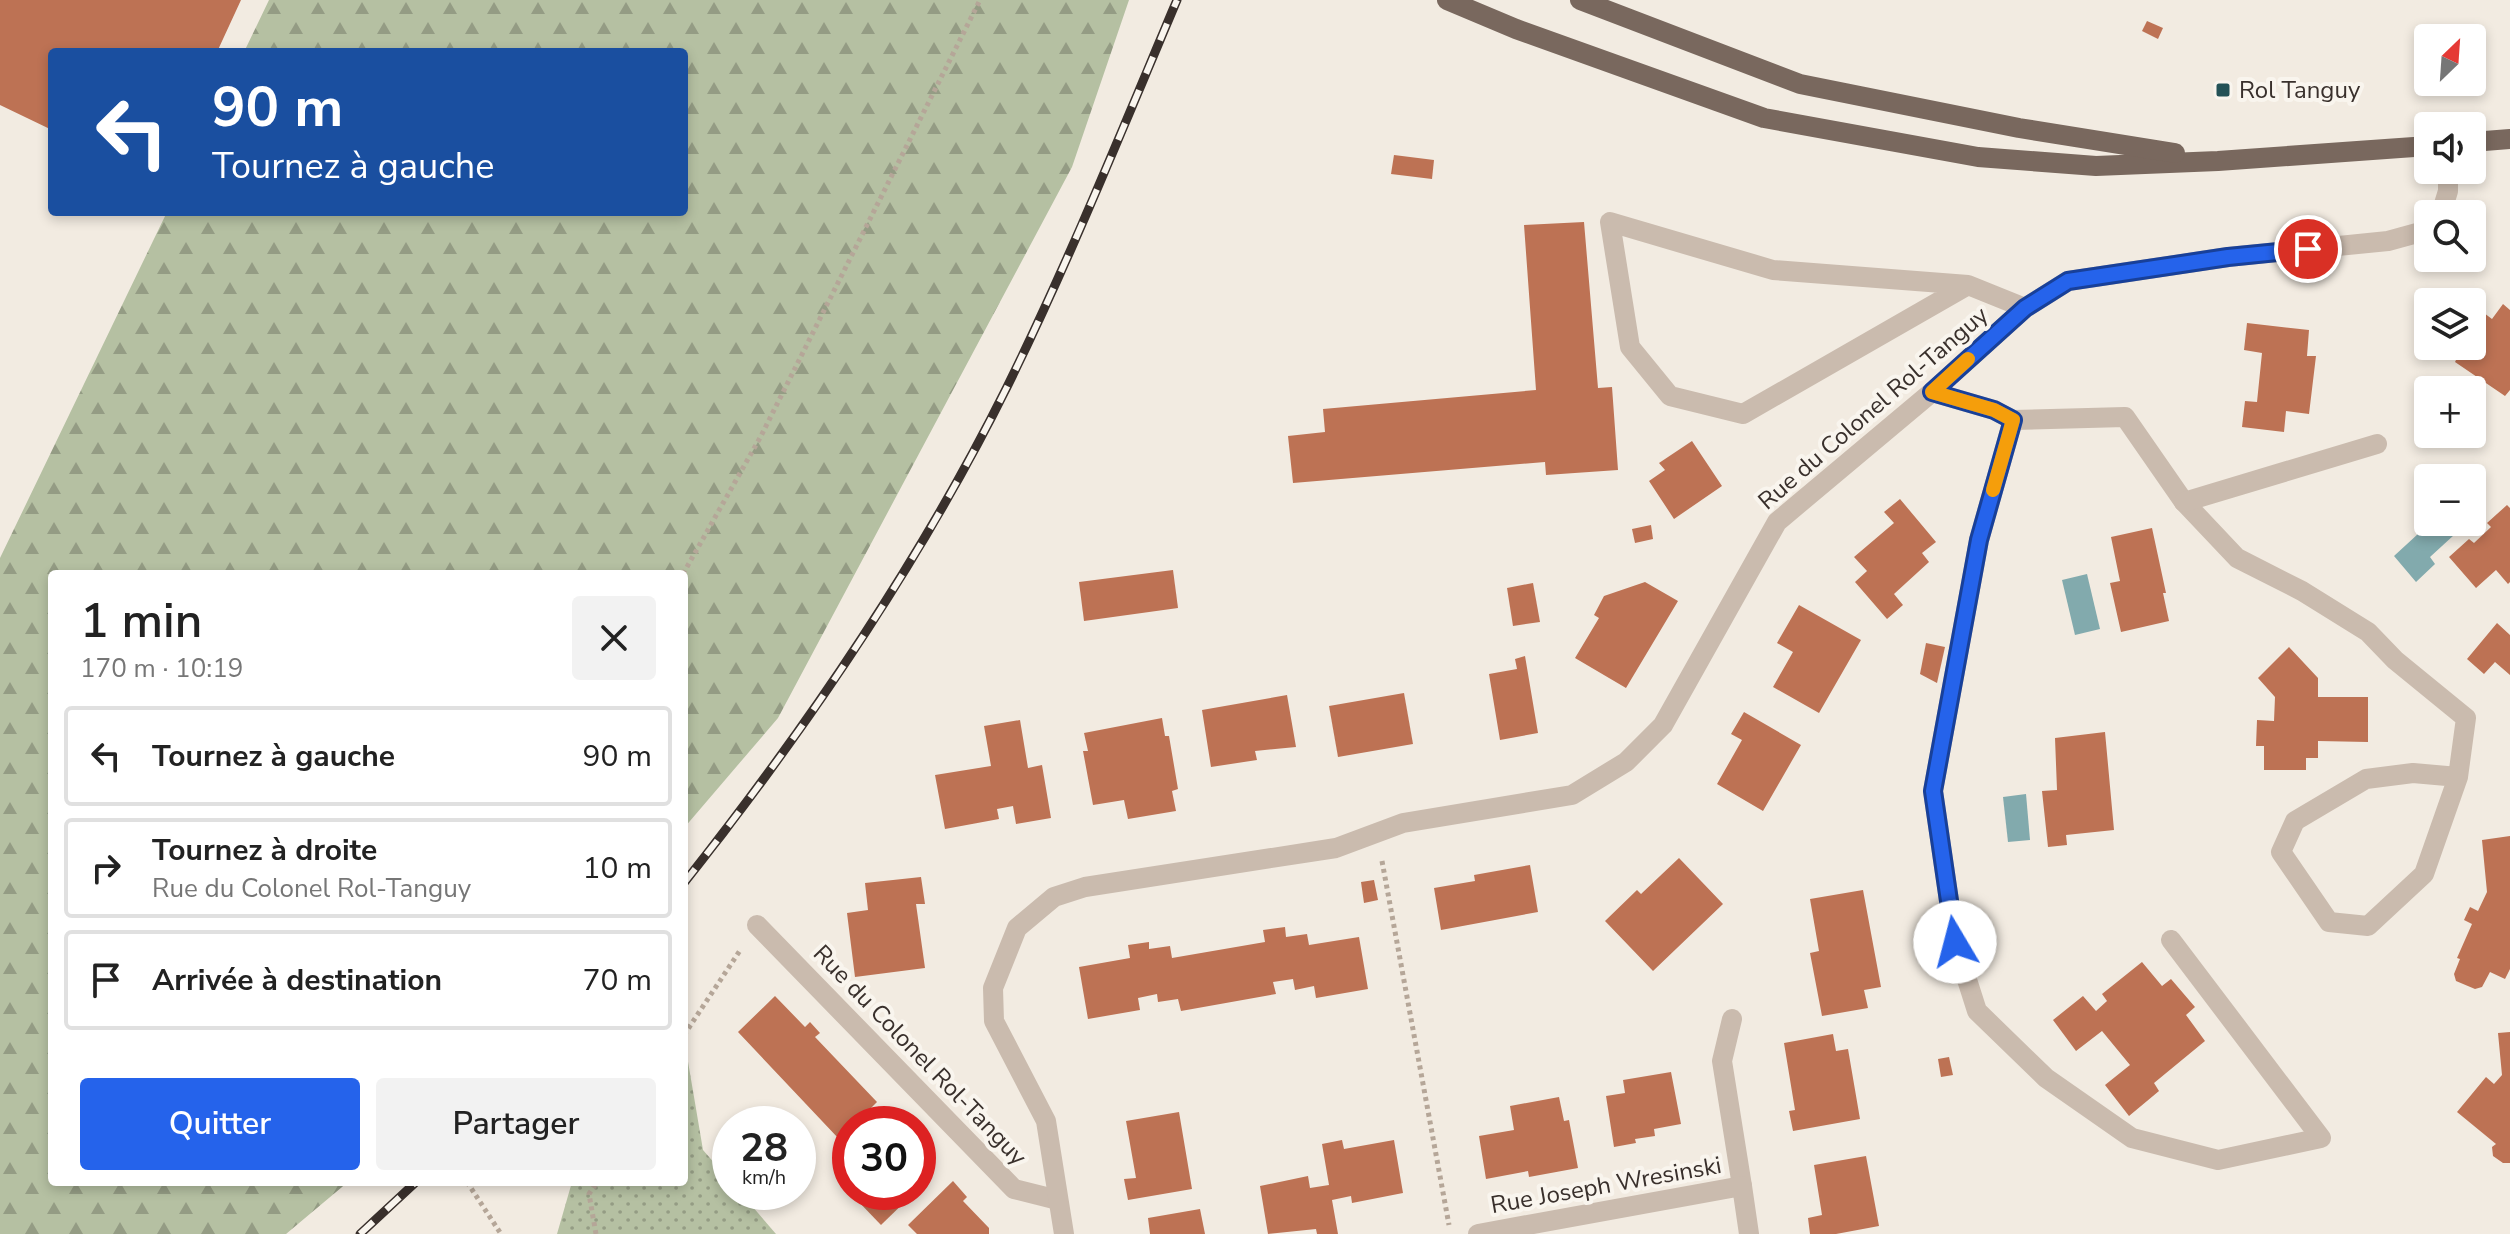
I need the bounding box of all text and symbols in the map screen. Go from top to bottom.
north arrow [2414,24,2486,96]
map controls [2414,24,2486,536]
text: 90 m [212,69,343,146]
place label: Rol Tanguy [2239,74,2361,106]
icon: left [80,80,184,184]
marker: Rol Tanguy [2214,81,2232,99]
button: sound [2414,112,2486,184]
text: Tournez à gauche [212,142,494,191]
button: search [2414,200,2486,272]
pin [2274,215,2342,283]
icon: arrive [2286,227,2330,271]
button: layers [2414,288,2486,360]
street label: Rue du Colonel Rol-Tanguy [1751,299,1995,517]
button: + [2414,376,2486,448]
button: − [2414,464,2486,536]
text: 1 min [80,588,202,654]
button: close [572,596,656,680]
text: 170 m · 10:19 [80,651,243,686]
icon: left [84,734,128,778]
text: Tournez à gauche [152,736,395,777]
text: 90 m [583,736,652,777]
text: Tournez à droite [152,830,377,871]
icon: right [84,846,128,890]
text: 10 m [583,848,652,889]
text: Rue du Colonel Rol-Tanguy [152,871,471,906]
position arrow [1913,900,1997,984]
street label: Rue du Colonel Rol-Tanguy [806,938,1034,1173]
icon: arrive [84,958,128,1002]
text: Arrivée à destination [152,960,442,1001]
text: 70 m [583,960,652,1001]
button: Quitter [80,1078,360,1170]
button: Partager [376,1078,656,1170]
speed limit sign: 30 [832,1106,936,1210]
text: 28 [740,1121,788,1175]
street label: Rue Joseph Wresinski [1488,1149,1724,1221]
text: km/h [742,1164,786,1191]

